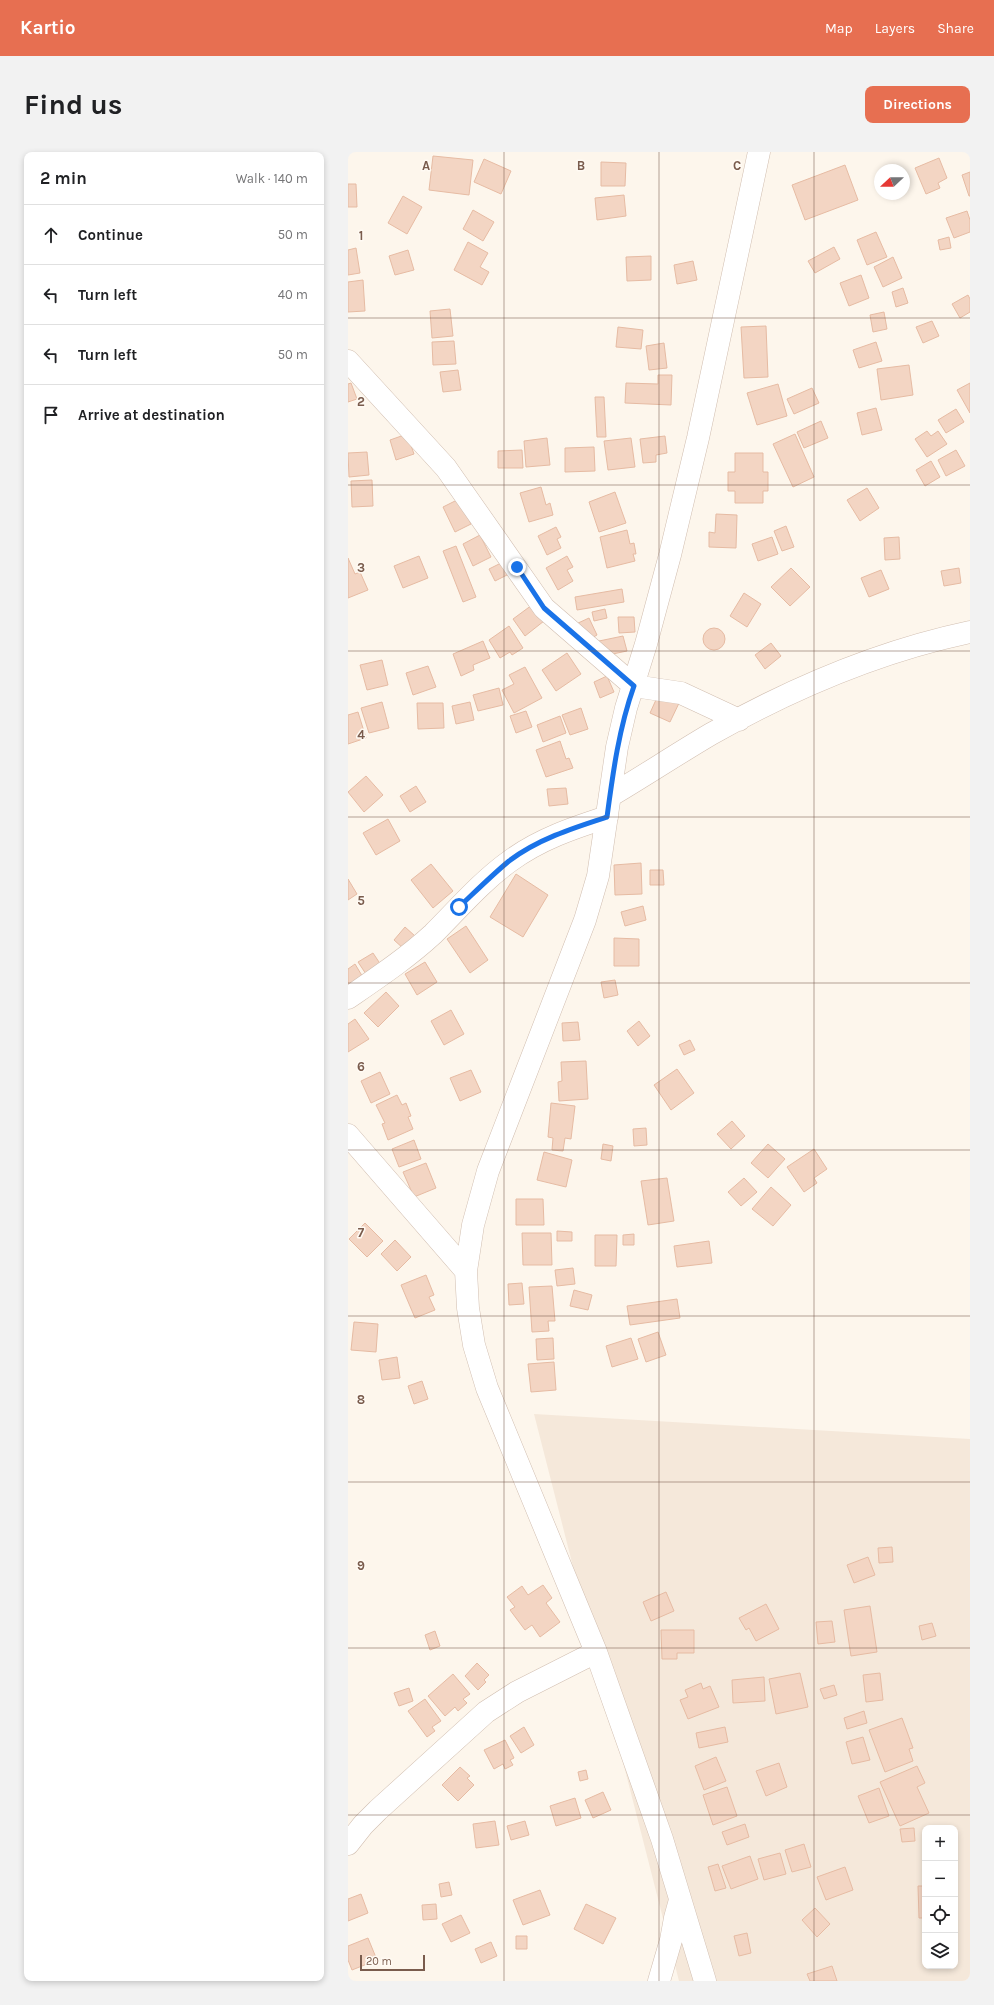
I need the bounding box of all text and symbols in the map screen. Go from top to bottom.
text: Kartio [20,17,75,39]
text: Map [825,20,853,37]
text: Layers [875,20,915,37]
text: Share [937,20,974,37]
button: Directions [865,86,970,123]
text: Find us [24,88,123,121]
text: A [422,158,430,173]
text: B [577,158,585,173]
text: C [733,158,741,173]
north arrow [874,164,910,200]
text: 2 min [40,168,87,188]
text: Walk · 140 m [236,171,308,186]
icon: ahead [40,224,62,246]
text: Continue [78,226,143,244]
text: 50 m [278,227,308,242]
text: 1 [359,228,363,243]
icon: left [40,284,62,306]
text: Turn left [78,286,137,304]
text: 40 m [278,287,308,302]
icon: left [40,344,62,366]
text: Turn left [78,346,137,364]
text: 50 m [278,347,308,362]
text: 2 [357,394,365,409]
icon: arrive [40,404,62,426]
text: Arrive at destination [78,406,225,424]
route end [508,558,526,576]
text: 3 [357,560,365,575]
text: 4 [357,727,365,742]
text: 5 [357,893,365,908]
route start [450,898,468,916]
text: 6 [357,1059,365,1074]
text: 7 [358,1225,365,1240]
text: 8 [357,1392,365,1407]
text: 9 [357,1558,365,1573]
map controls [922,1825,958,1969]
button: + [922,1825,958,1861]
button: − [922,1861,958,1897]
button: locate [922,1897,958,1933]
button: layers [922,1933,958,1969]
scale bar [360,1953,425,1972]
text: 20 m [366,1955,392,1968]

